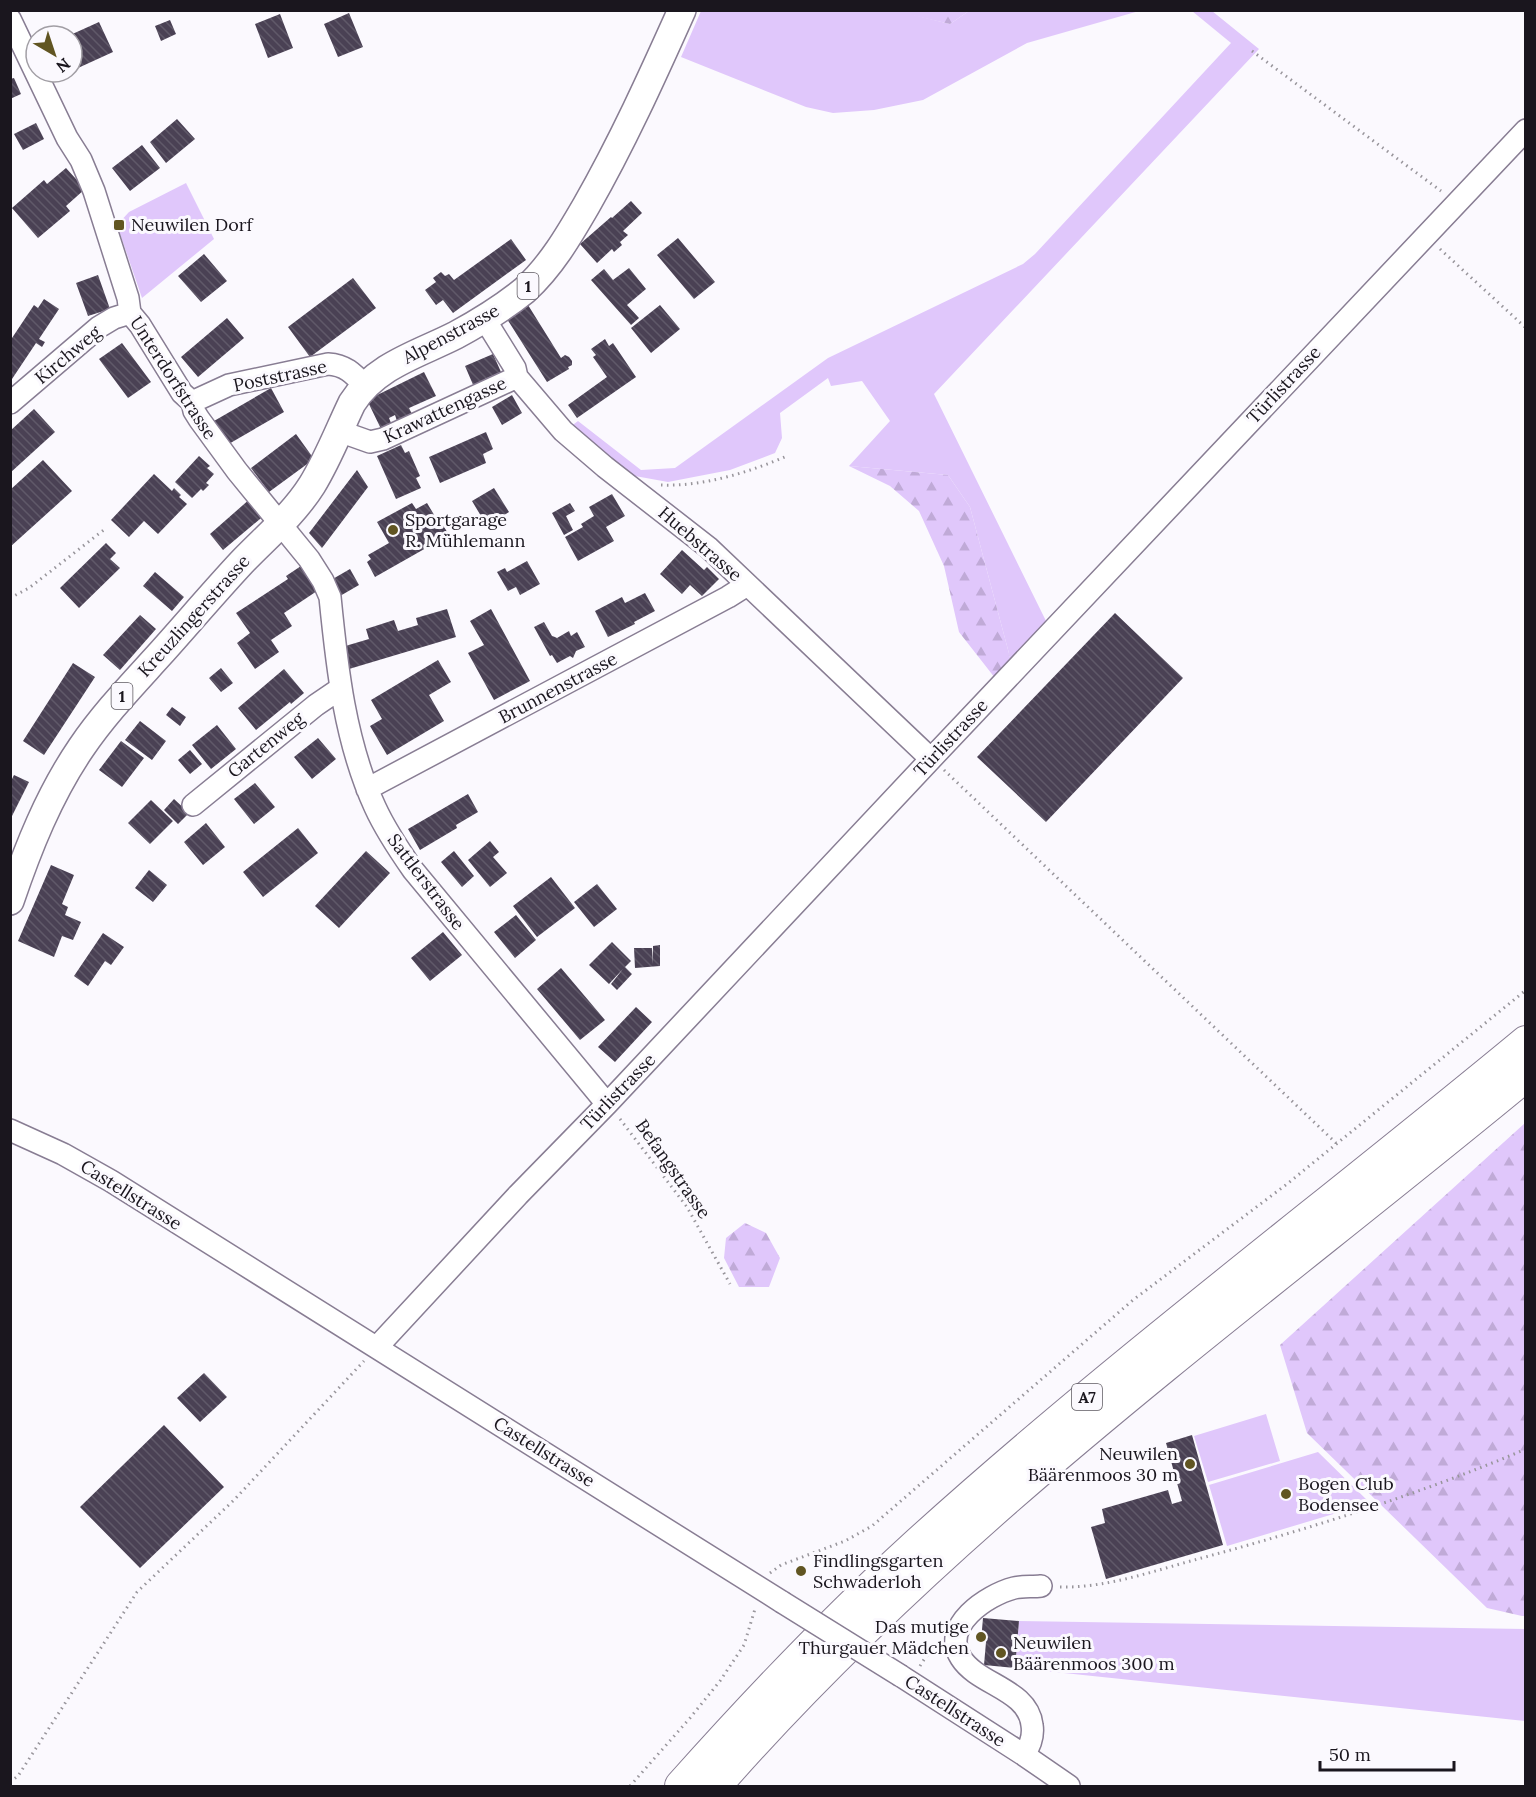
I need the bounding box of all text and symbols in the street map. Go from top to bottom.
north arrow [24,24,84,84]
text: N [52,54,75,77]
place label: Neuwilen Dorf [131,213,254,236]
marker: Neuwilen Dorf [112,218,126,232]
road number: 1 [518,273,538,299]
street label: Alpenstrasse [398,298,503,369]
street label: Unterdorfstrasse [125,312,222,444]
street label: Kirchweg [30,320,106,389]
street label: Türlistrasse [1242,341,1326,428]
street label: Poststrasse [231,354,329,397]
street label: Krawattengasse [380,371,510,448]
street label: Huebstrasse [654,501,747,586]
place label: Sportgarage R. Mühlemann [405,508,525,552]
marker: Sportgarage R. Mühlemann [386,523,400,537]
street label: Kreuzlingerstrasse [133,550,255,682]
street label: Brunnenstrasse [495,647,621,728]
road number: 1 [112,683,132,709]
street label: Türlistrasse [909,694,993,781]
street label: Gartenweg [223,706,310,783]
street label: Sattlerstrasse [383,829,470,935]
street label: Türlistrasse [575,1048,660,1135]
street label: Befangstrasse [631,1115,716,1223]
street label: Castellstrasse [76,1154,186,1235]
road number: A7 [1072,1384,1102,1410]
street label: Castellstrasse [489,1411,599,1492]
place label: Neuwilen Bäärenmoos 30 m [1028,1442,1178,1486]
marker: Neuwilen Bäärenmoos 30 m [1183,1457,1197,1471]
place label: Bogen Club Bodensee [1298,1472,1394,1516]
marker: Bogen Club Bodensee [1279,1487,1293,1501]
place label: Findlingsgarten Schwaderloh [813,1549,944,1593]
marker: Findlingsgarten Schwaderloh [794,1564,808,1578]
place label: Das mutige Thurgauer Mädchen [798,1615,969,1659]
marker: Das mutige Thurgauer Mädchen [974,1630,988,1644]
place label: Neuwilen Bäärenmoos 300 m [1013,1631,1175,1675]
marker: Neuwilen Bäärenmoos 300 m [994,1646,1008,1660]
street label: Castellstrasse [901,1670,1010,1752]
scale bar [1320,1734,1454,1772]
text: 50 m [1329,1743,1371,1766]

